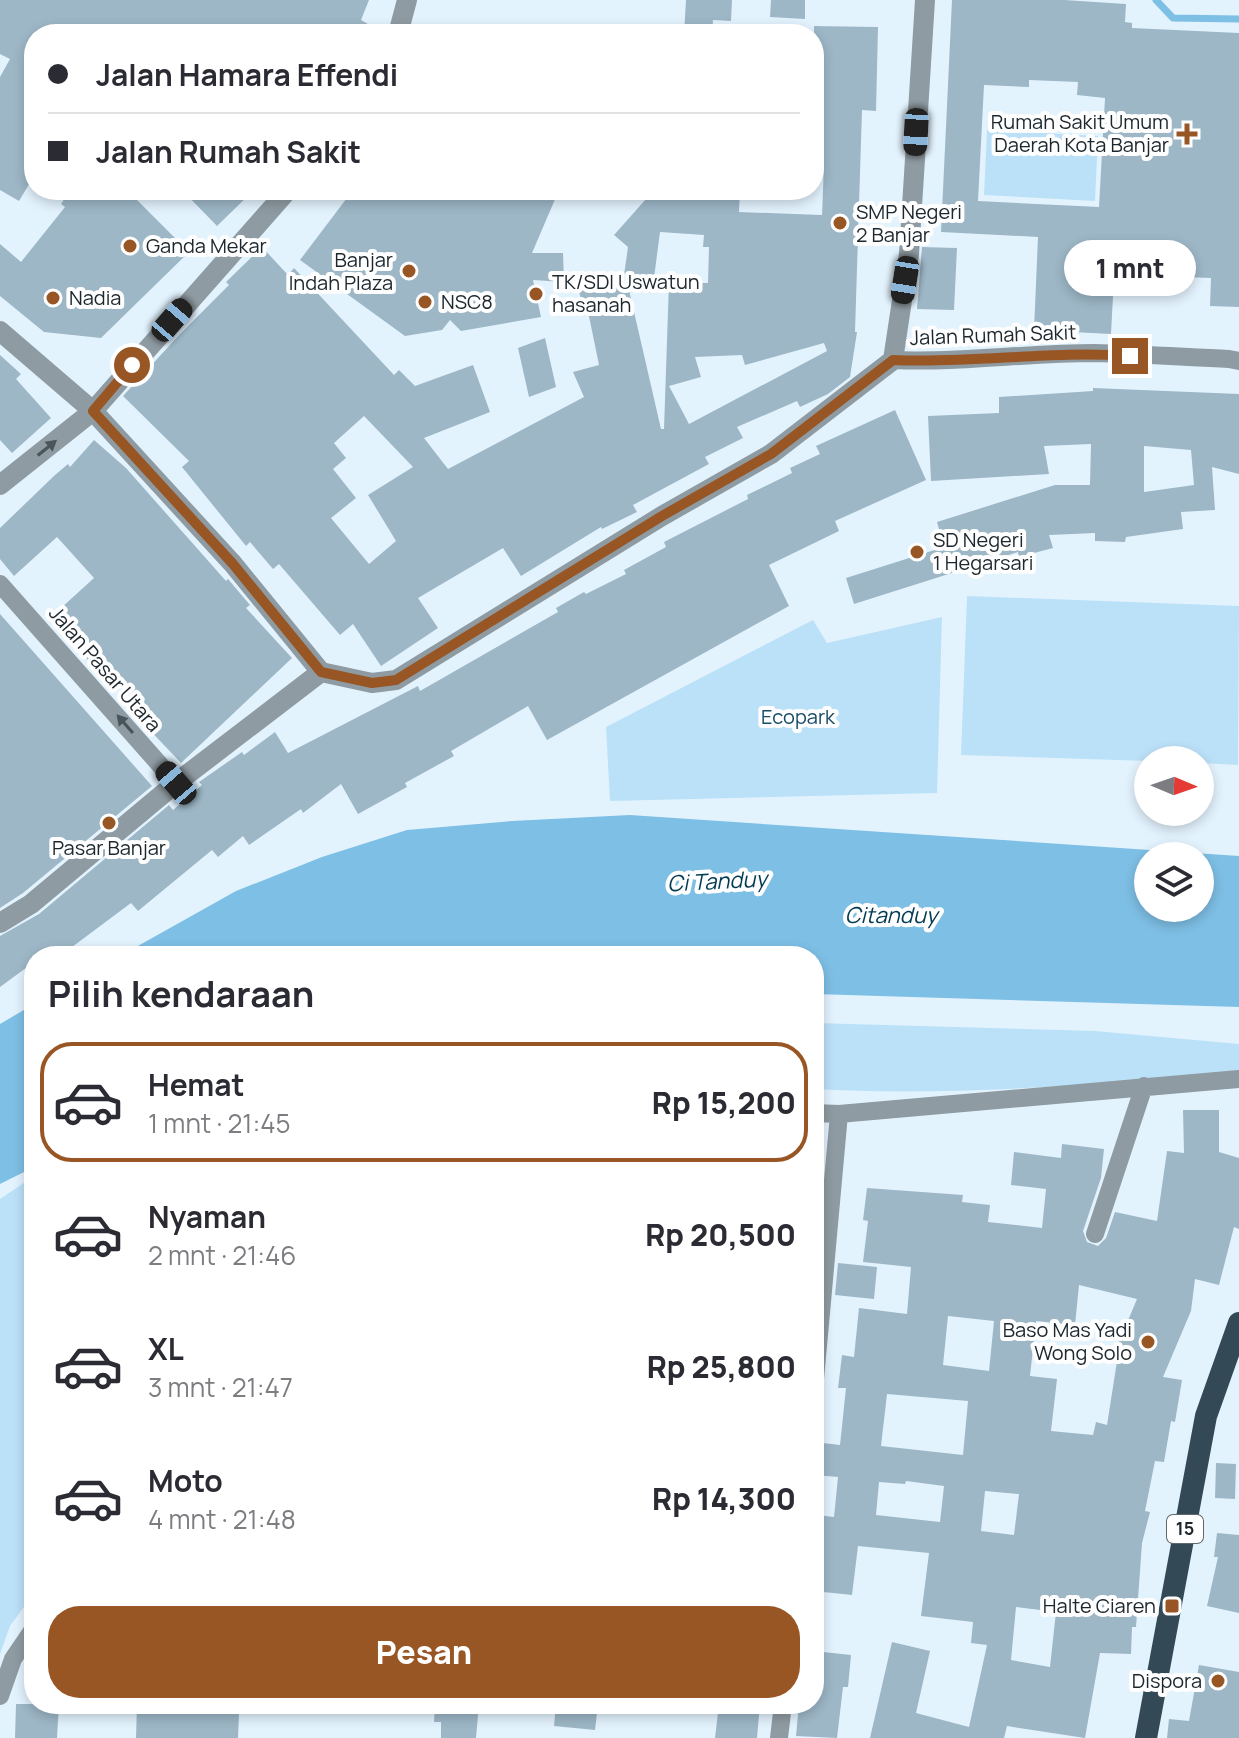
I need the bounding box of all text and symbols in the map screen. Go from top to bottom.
text: Jalan Hamara Effendi [96,54,398,95]
car [903,107,929,157]
place label: Rumah Sakit Umum Daerah Kota Banjar [991,108,1169,158]
marker: Rumah Sakit Umum Daerah Kota Banjar [1176,123,1198,145]
text: Jalan Rumah Sakit [96,131,361,172]
place label: SMP Negeri 2 Banjar [856,198,962,248]
marker: SMP Negeri 2 Banjar [831,214,849,232]
place label: Ganda Mekar [146,232,267,259]
marker: Ganda Mekar [121,237,139,255]
callout: 1 mnt [1064,240,1196,296]
place label: Banjar Indah Plaza [289,246,393,296]
text: 1 mnt [1096,250,1164,286]
car [889,254,921,306]
marker: Banjar Indah Plaza [400,262,418,280]
place label: TK/SDI Uswatun hasanah [552,268,700,318]
place label: Nadia [69,284,121,311]
marker: TK/SDI Uswatun hasanah [527,285,545,303]
place label: NSC8 [441,288,493,315]
marker: Nadia [44,289,62,307]
marker: NSC8 [416,293,434,311]
car [147,294,197,346]
street label: Jalan Rumah Sakit [909,318,1077,351]
route end [1112,338,1148,374]
route start [114,347,150,383]
one-way arrow [36,440,56,457]
place label: SD Negeri 1 Hegarsari [933,526,1033,576]
marker: SD Negeri 1 Hegarsari [908,543,926,561]
street label: Jalan Pasar Utara [43,600,168,737]
park label: Ecopark [761,703,836,730]
one-way arrow [117,714,134,734]
north arrow [1134,746,1214,826]
map controls [1134,746,1214,922]
car [151,757,201,809]
marker: Pasar Banjar [100,814,118,832]
place label: Pasar Banjar [52,834,166,861]
button: layers [1134,842,1214,922]
water label: Ci Tanduy [666,863,771,899]
water label: Citanduy [845,900,941,930]
text: Pilih kendaraan [48,969,314,1018]
text: Hemat [148,1064,245,1105]
icon: car [52,1066,124,1138]
text: Rp 15,200 [652,1082,796,1123]
text: 1 mnt · 21:45 [148,1105,291,1141]
text: Nyaman [148,1196,266,1237]
icon: car [52,1198,124,1270]
text: Rp 20,500 [645,1214,796,1255]
text: 2 mnt · 21:46 [148,1237,296,1273]
place label: Baso Mas Yadi Wong Solo [1003,1316,1132,1366]
text: XL [148,1328,184,1369]
icon: car [52,1330,124,1402]
marker: Baso Mas Yadi Wong Solo [1139,1333,1157,1351]
text: Rp 25,800 [647,1346,796,1387]
text: 3 mnt · 21:47 [148,1369,293,1405]
text: Moto [148,1460,223,1501]
icon: car [52,1462,124,1534]
text: Rp 14,300 [652,1478,796,1519]
text: 4 mnt · 21:48 [148,1501,296,1537]
road number: 15 [1167,1515,1203,1543]
place label: Halte Ciaren [1043,1592,1156,1619]
marker: Halte Ciaren [1163,1597,1181,1615]
button: Pesan [48,1606,800,1698]
place label: Dispora [1132,1667,1202,1694]
marker: Dispora [1209,1672,1227,1690]

